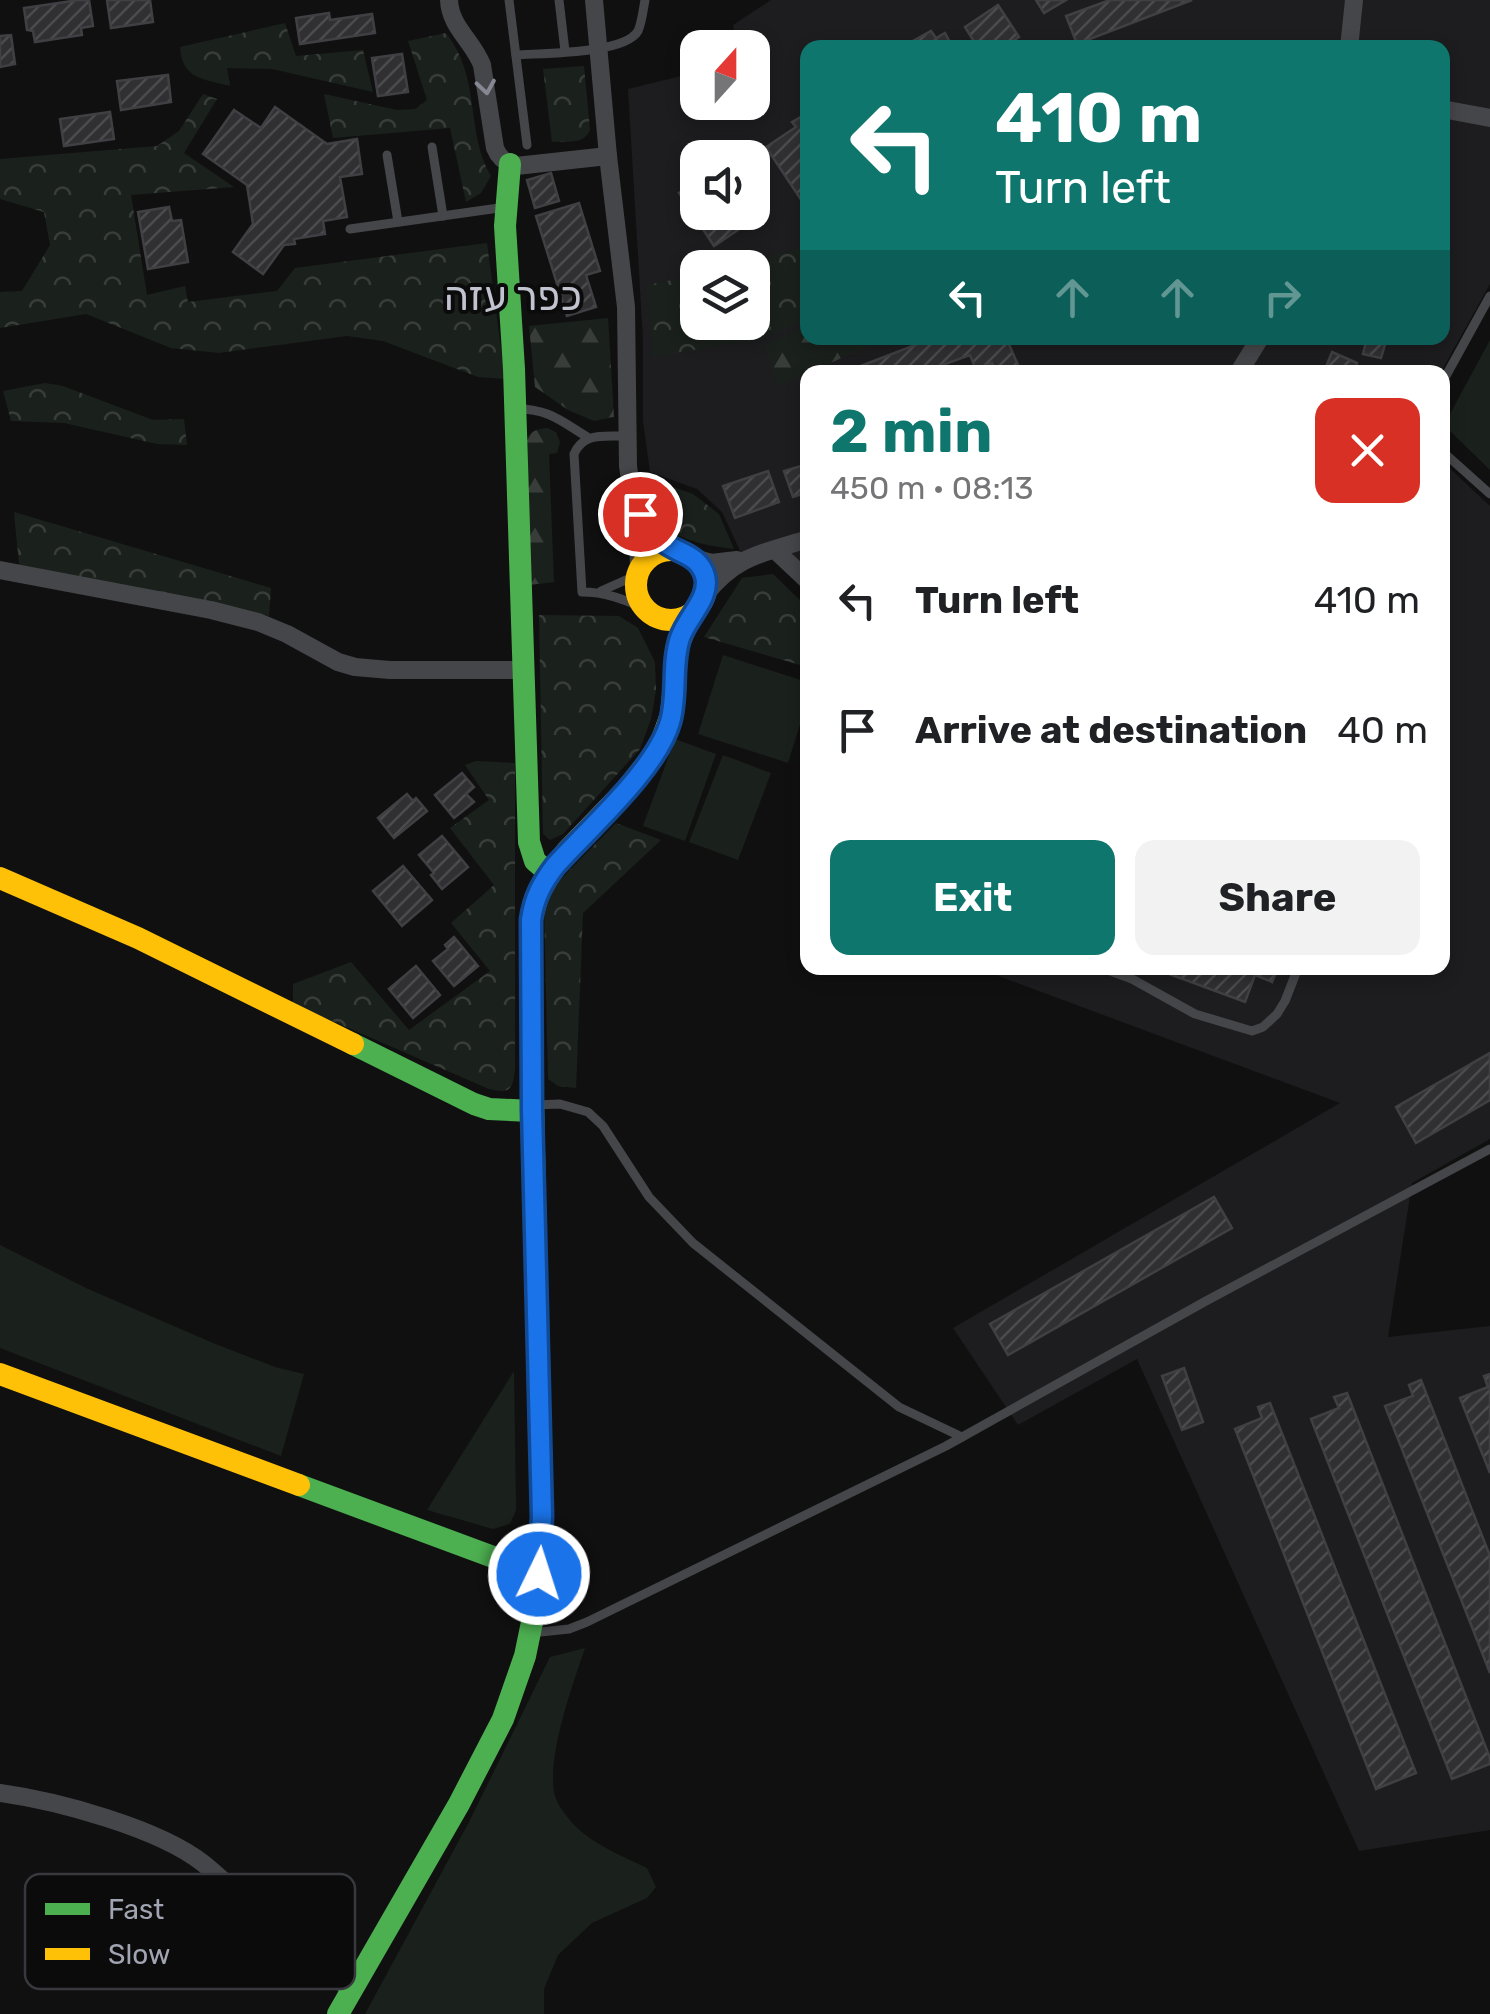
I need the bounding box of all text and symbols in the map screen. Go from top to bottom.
north arrow [680,30,770,120]
map controls [680,30,770,340]
text: 410 m [995,77,1203,160]
one-way arrow [474,79,495,96]
icon: left [830,80,960,210]
button: sound [680,140,770,230]
text: Turn left [995,161,1171,214]
button: layers [680,250,770,340]
icon: left [940,270,995,325]
icon: ahead [1045,270,1100,325]
icon: ahead [1150,270,1205,325]
icon: right [1255,270,1310,325]
district label: כפר עזה [444,273,582,320]
text: 2 min [830,396,992,467]
button: close [1315,398,1420,503]
text: 450 m · 08:13 [830,469,1034,507]
pin [598,472,683,557]
icon: arrive [613,487,668,542]
icon: left [830,573,885,628]
text: Turn left [915,577,1079,623]
text: 410 m [1314,577,1420,623]
icon: arrive [830,703,885,758]
text: Arrive at destination [915,707,1307,753]
text: 40 m [1337,707,1428,753]
button: Exit [830,840,1115,955]
button: Share [1135,840,1420,955]
position arrow [487,1522,591,1626]
legend [25,1874,355,1989]
text: Fast [108,1893,164,1926]
text: Slow [108,1938,170,1971]

